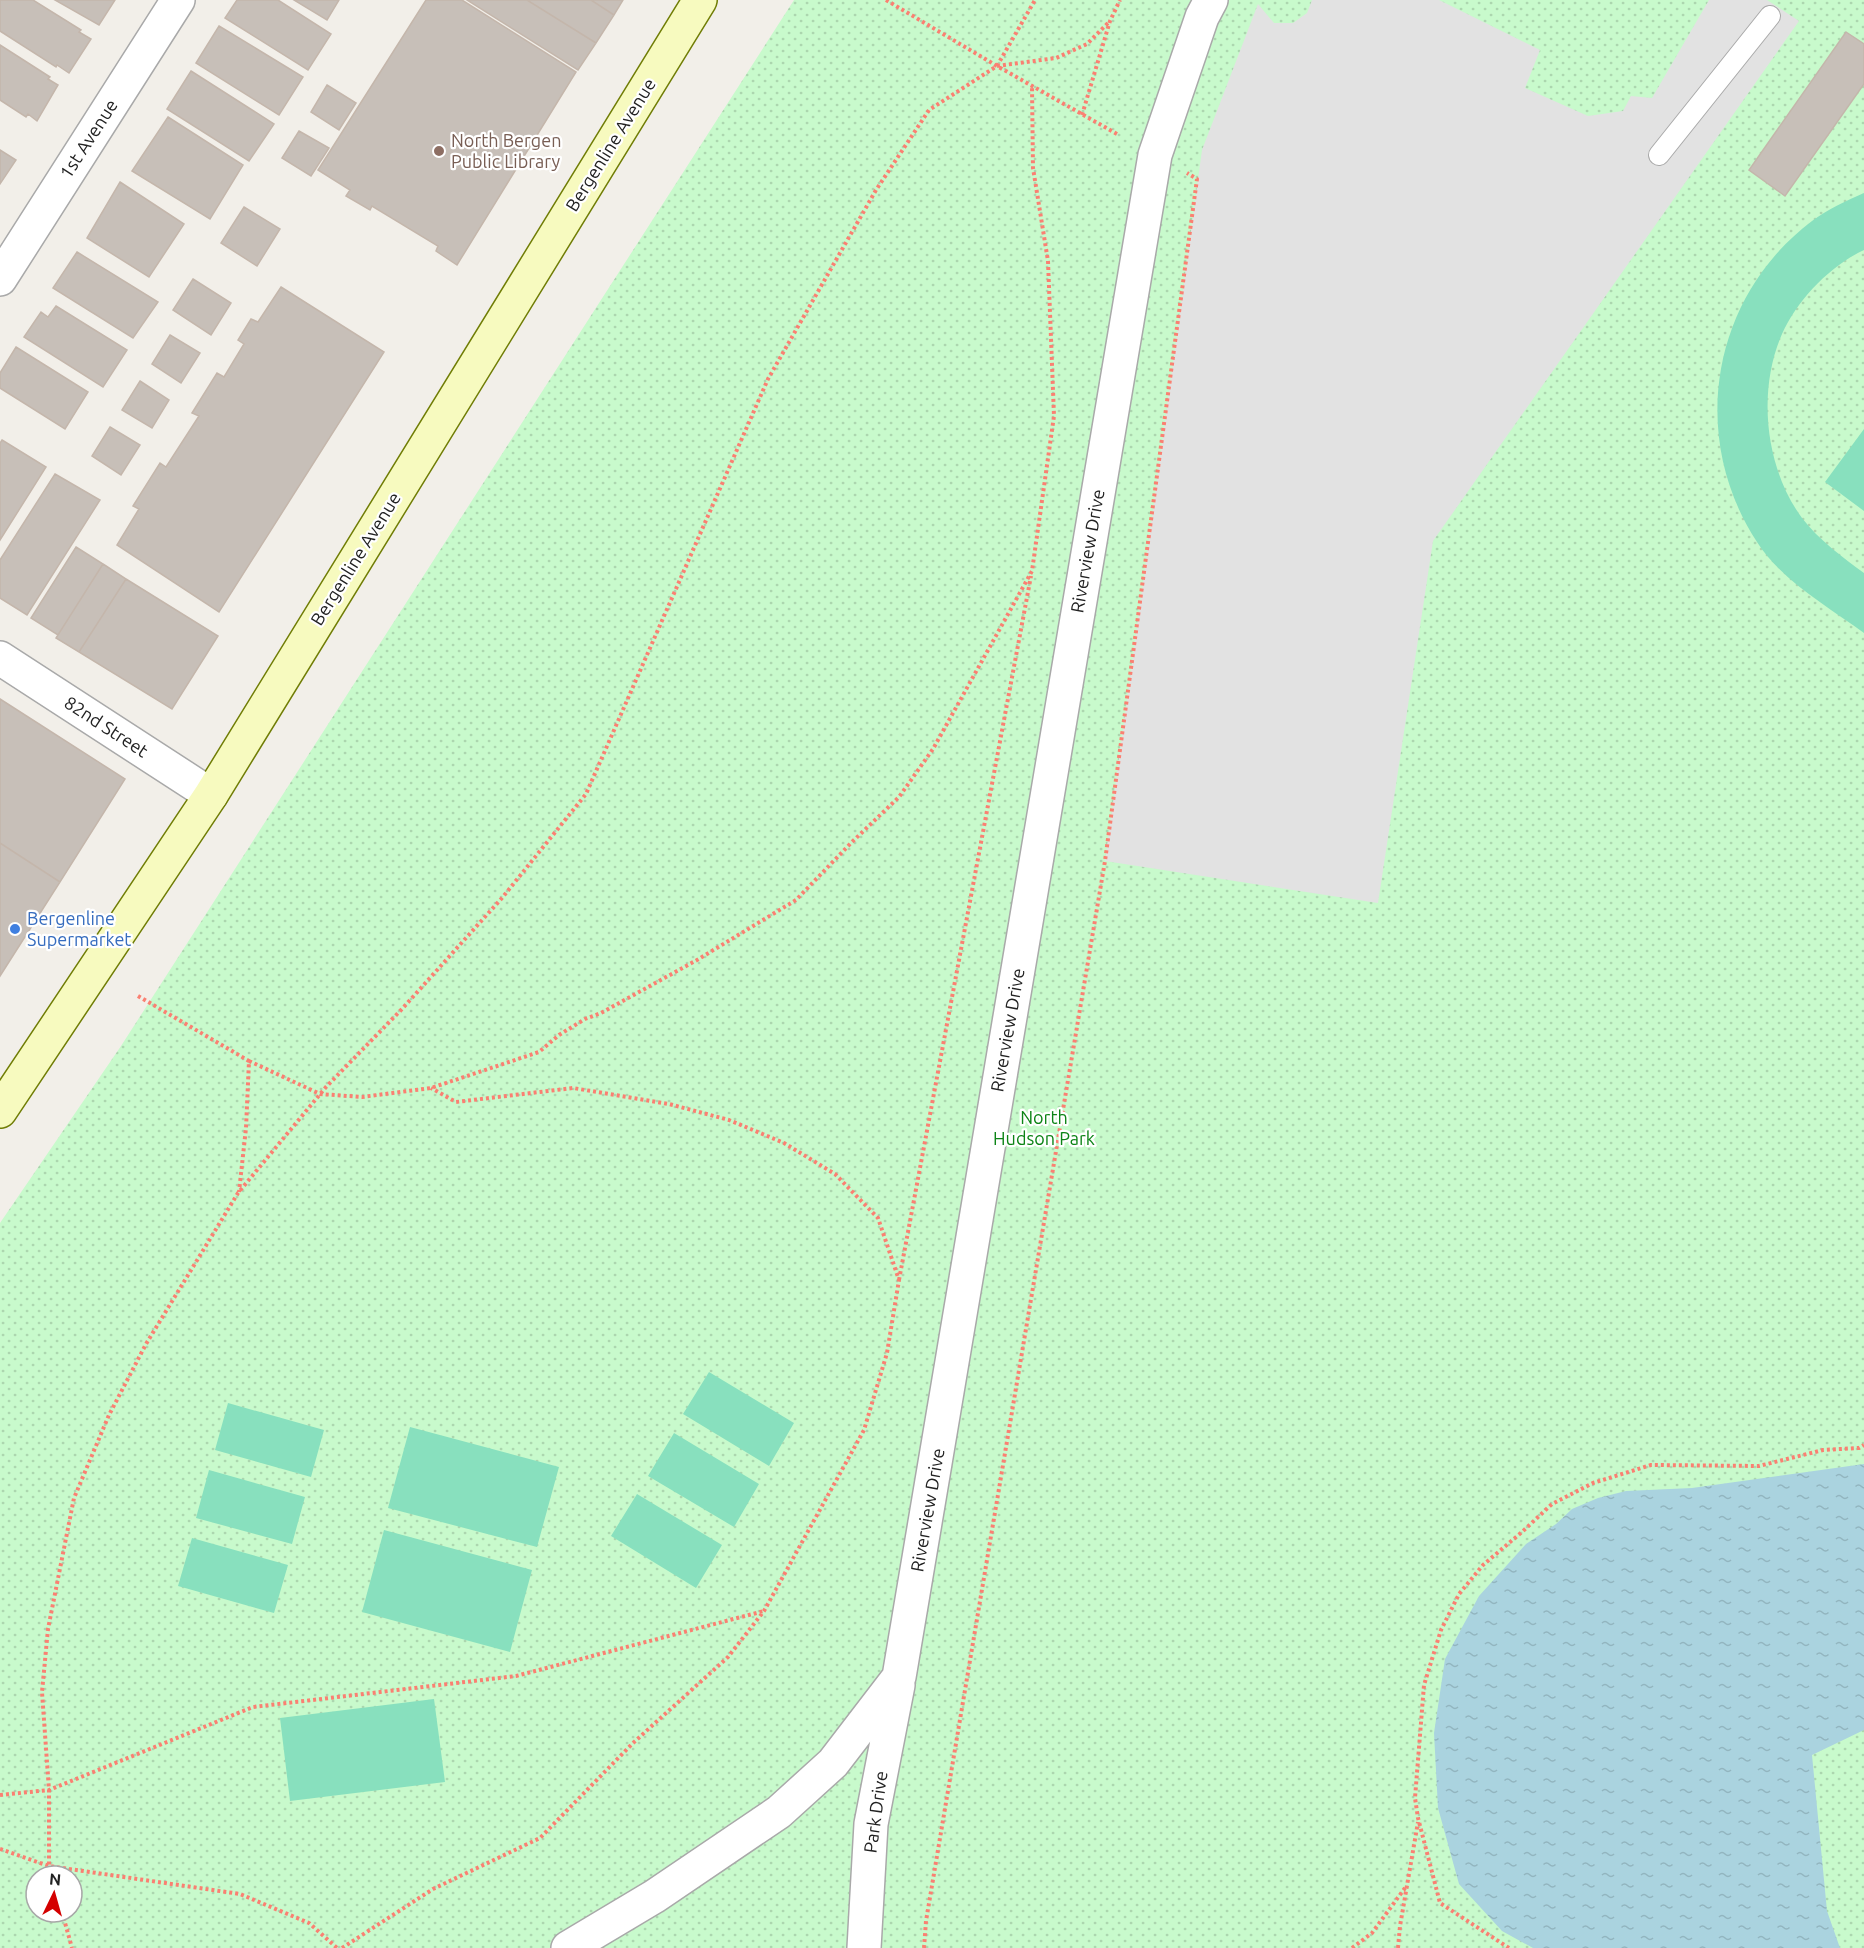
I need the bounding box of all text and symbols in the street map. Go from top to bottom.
street label: Bergenline Avenue [561,74,659,215]
street label: 1st Avenue [55,95,121,182]
place label: North Bergen Public Library [451,130,561,171]
marker: North Bergen Public Library [432,144,446,158]
street label: Riverview Drive [1066,487,1108,614]
street label: Bergenline Avenue [306,488,404,629]
street label: 82nd Street [61,692,152,761]
place label: Bergenline Supermarket [27,908,131,949]
marker: Bergenline Supermarket [8,922,22,936]
street label: Riverview Drive [986,966,1028,1093]
park label: North Hudson Park [993,1107,1095,1148]
street label: Riverview Drive [906,1446,948,1573]
street label: Park Drive [859,1770,891,1854]
north arrow [24,1864,84,1924]
text: N [49,1870,62,1889]

